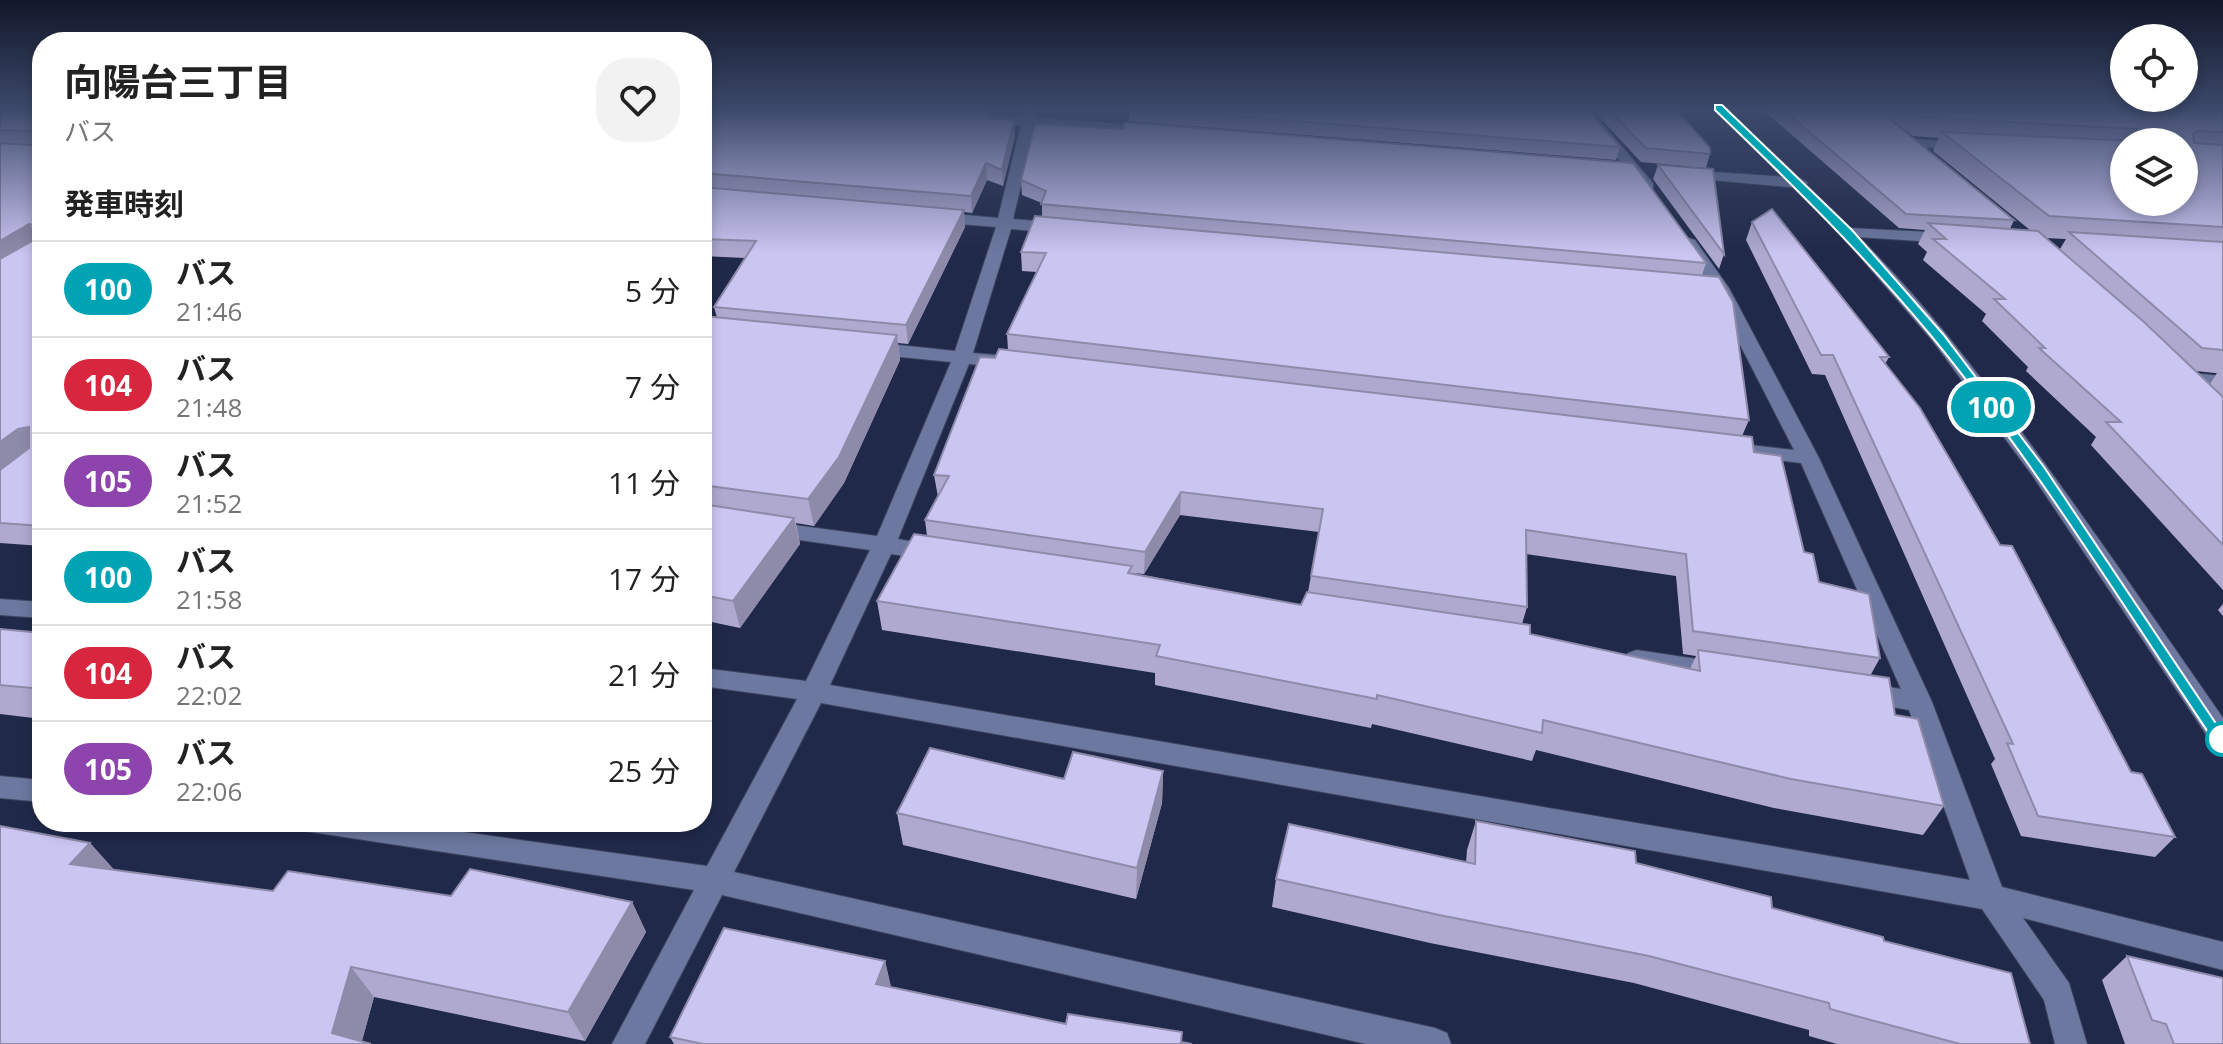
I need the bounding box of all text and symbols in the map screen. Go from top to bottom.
map controls [2110,24,2198,216]
button: locate [2110,24,2198,112]
text: 向陽台三丁目 [64,55,292,107]
button: heart [596,58,680,142]
text: バス [64,113,116,149]
button: layers [2110,128,2198,216]
text: 発車時刻 [64,183,184,224]
text: バス [176,252,236,293]
text: 100 [84,270,132,308]
text: 5 分 [625,270,680,311]
text: 21:46 [176,293,242,329]
text: バス [176,348,236,389]
text: 104 [84,366,132,404]
text: 7 分 [625,366,680,407]
line badge: 100 [1945,381,2037,433]
text: 100 [1967,388,2015,426]
text: 21:48 [176,389,242,425]
text: バス [176,444,236,485]
text: 105 [84,462,132,500]
text: 11 分 [608,462,680,503]
text: 21:52 [176,485,242,521]
text: バス [176,540,236,581]
text: 100 [84,558,132,596]
text: 17 分 [608,558,680,599]
text: 21:58 [176,581,242,617]
text: バス [176,636,236,677]
text: 104 [84,654,132,692]
text: 21 分 [608,654,680,695]
text: 22:02 [176,677,242,713]
unlabelled marker [2206,722,2223,756]
text: バス [176,732,236,773]
text: 105 [84,750,132,788]
text: 25 分 [608,750,680,791]
text: 22:06 [176,773,242,809]

